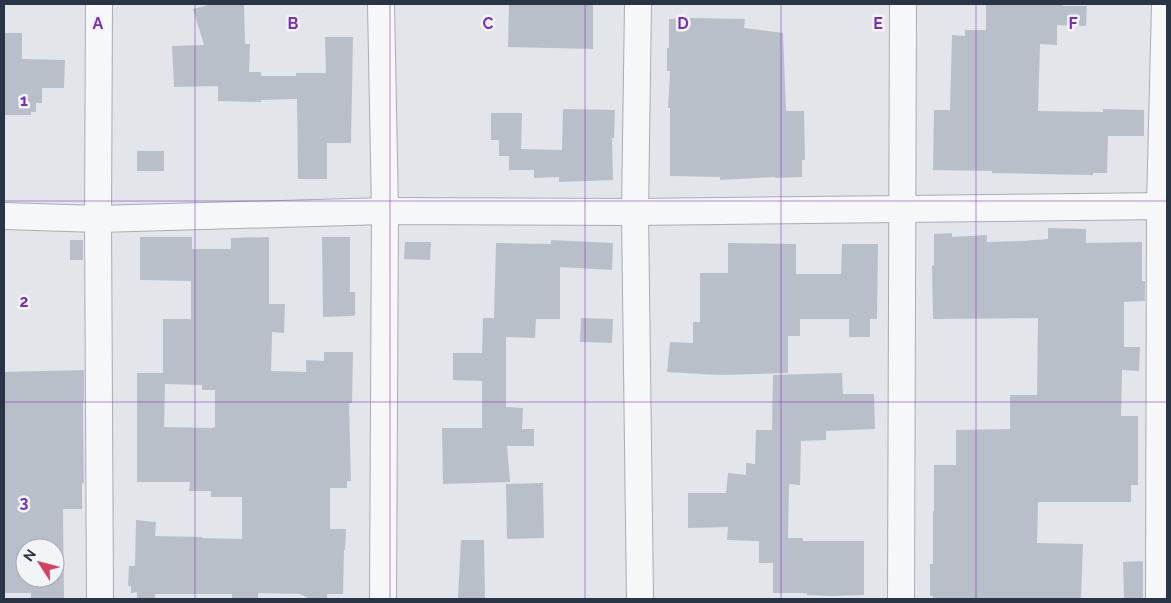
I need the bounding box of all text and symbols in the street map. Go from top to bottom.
text: A [93,14,104,33]
text: B [288,14,299,33]
text: C [483,14,494,33]
text: D [677,14,689,33]
text: E [873,14,883,33]
text: F [1068,14,1078,33]
text: 1 [20,91,28,110]
text: 2 [19,292,29,311]
text: 3 [20,493,29,512]
north arrow [15,538,65,588]
text: N [20,546,39,564]

